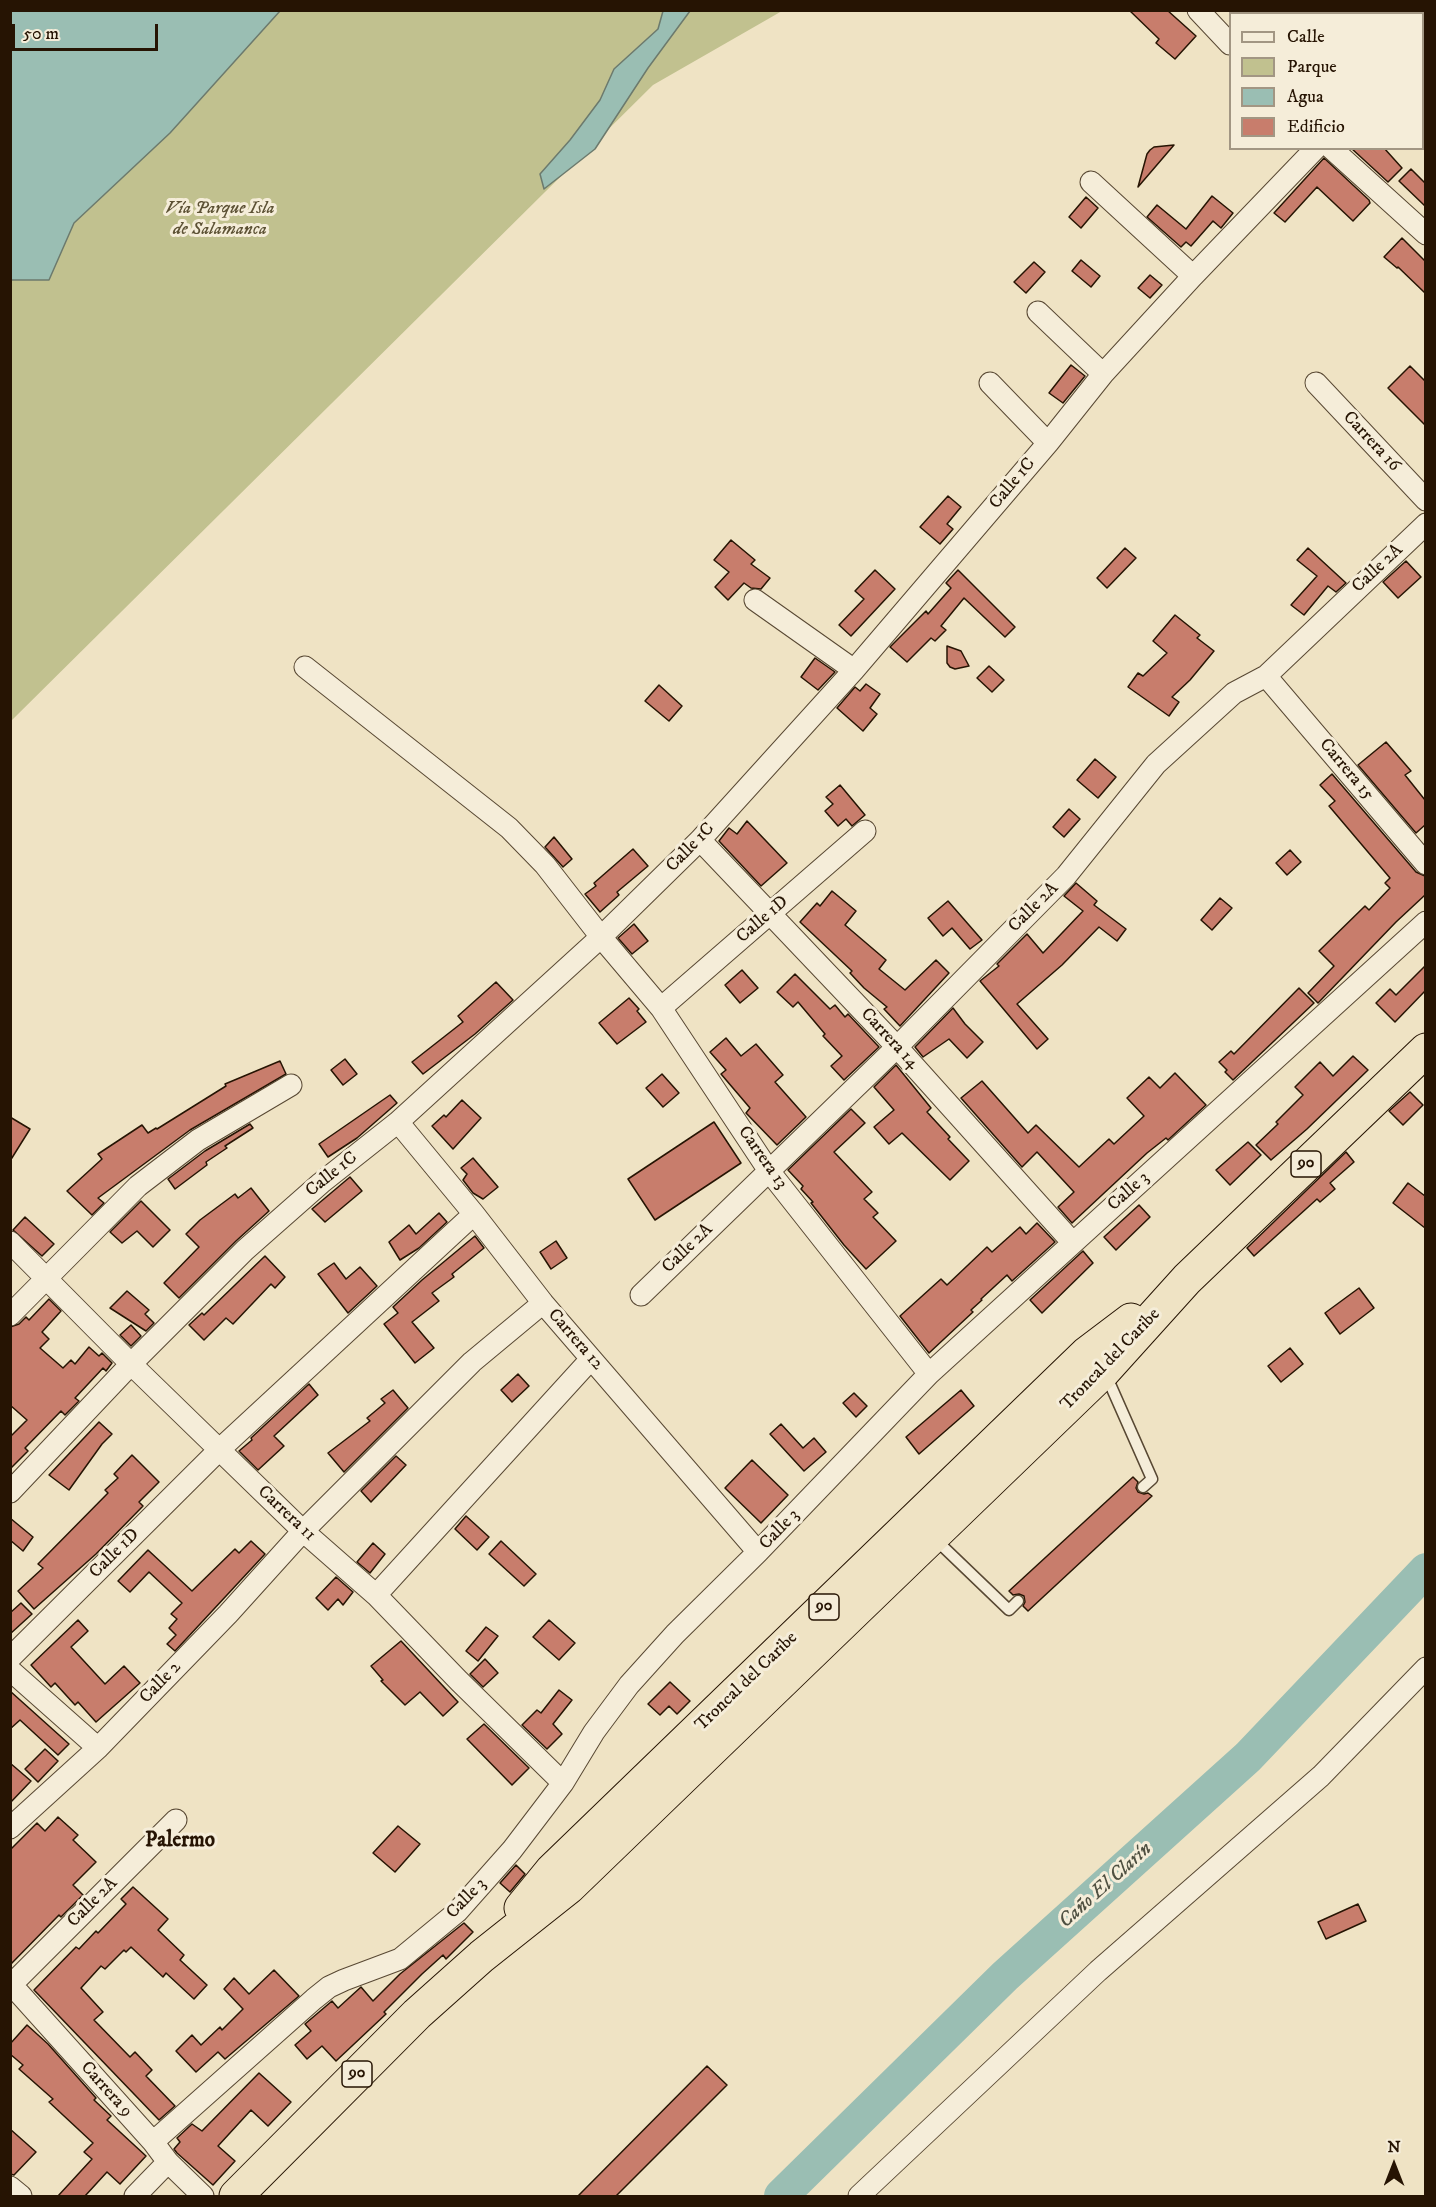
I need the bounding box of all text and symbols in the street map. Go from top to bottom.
scale bar [15,12,160,50]
legend [1229,12,1424,150]
text: 50 m [23,23,59,45]
text: Calle [1287,26,1325,48]
text: Parque [1287,56,1337,78]
text: Agua [1287,86,1324,108]
text: Edificio [1287,116,1345,138]
park label: Vía Parque Isla de Salamanca [165,198,275,240]
street label: Carrera 16 [1338,407,1404,477]
street label: Calle 1C [985,454,1041,514]
street label: Calle 2A [1348,540,1408,598]
street label: Carrera 15 [1314,735,1378,805]
street label: Calle 1C [662,819,720,877]
street label: Calle 2A [1004,878,1064,938]
street label: Calle 1D [733,892,793,948]
street label: Carrera 14 [855,1004,923,1074]
street label: Carrera 13 [733,1122,791,1194]
street label: Calle 1C [302,1148,362,1202]
road number: 90 [1291,1151,1321,1177]
street label: Calle 3 [1104,1168,1154,1216]
street label: Calle 2A [658,1220,718,1278]
street label: Troncal del Caribe [1057,1304,1165,1416]
street label: Carrera 12 [543,1305,607,1375]
street label: Carrera 11 [252,1482,320,1546]
street label: Calle 3 [755,1505,805,1555]
street label: Calle 1D [86,1525,144,1583]
road number: 90 [809,1594,839,1620]
street label: Troncal del Caribe [691,1628,803,1736]
street label: Calle 2 [136,1657,186,1709]
district label: Palermo [145,1829,215,1855]
water label: Caño El Clarín [1055,1838,1157,1934]
street label: Calle 2A [63,1873,123,1933]
street label: Calle 3 [442,1874,492,1924]
street label: Carrera 9 [75,2058,137,2122]
road number: 90 [342,2061,372,2087]
north arrow [1364,2135,1424,2195]
text: N [1387,2137,1401,2157]

